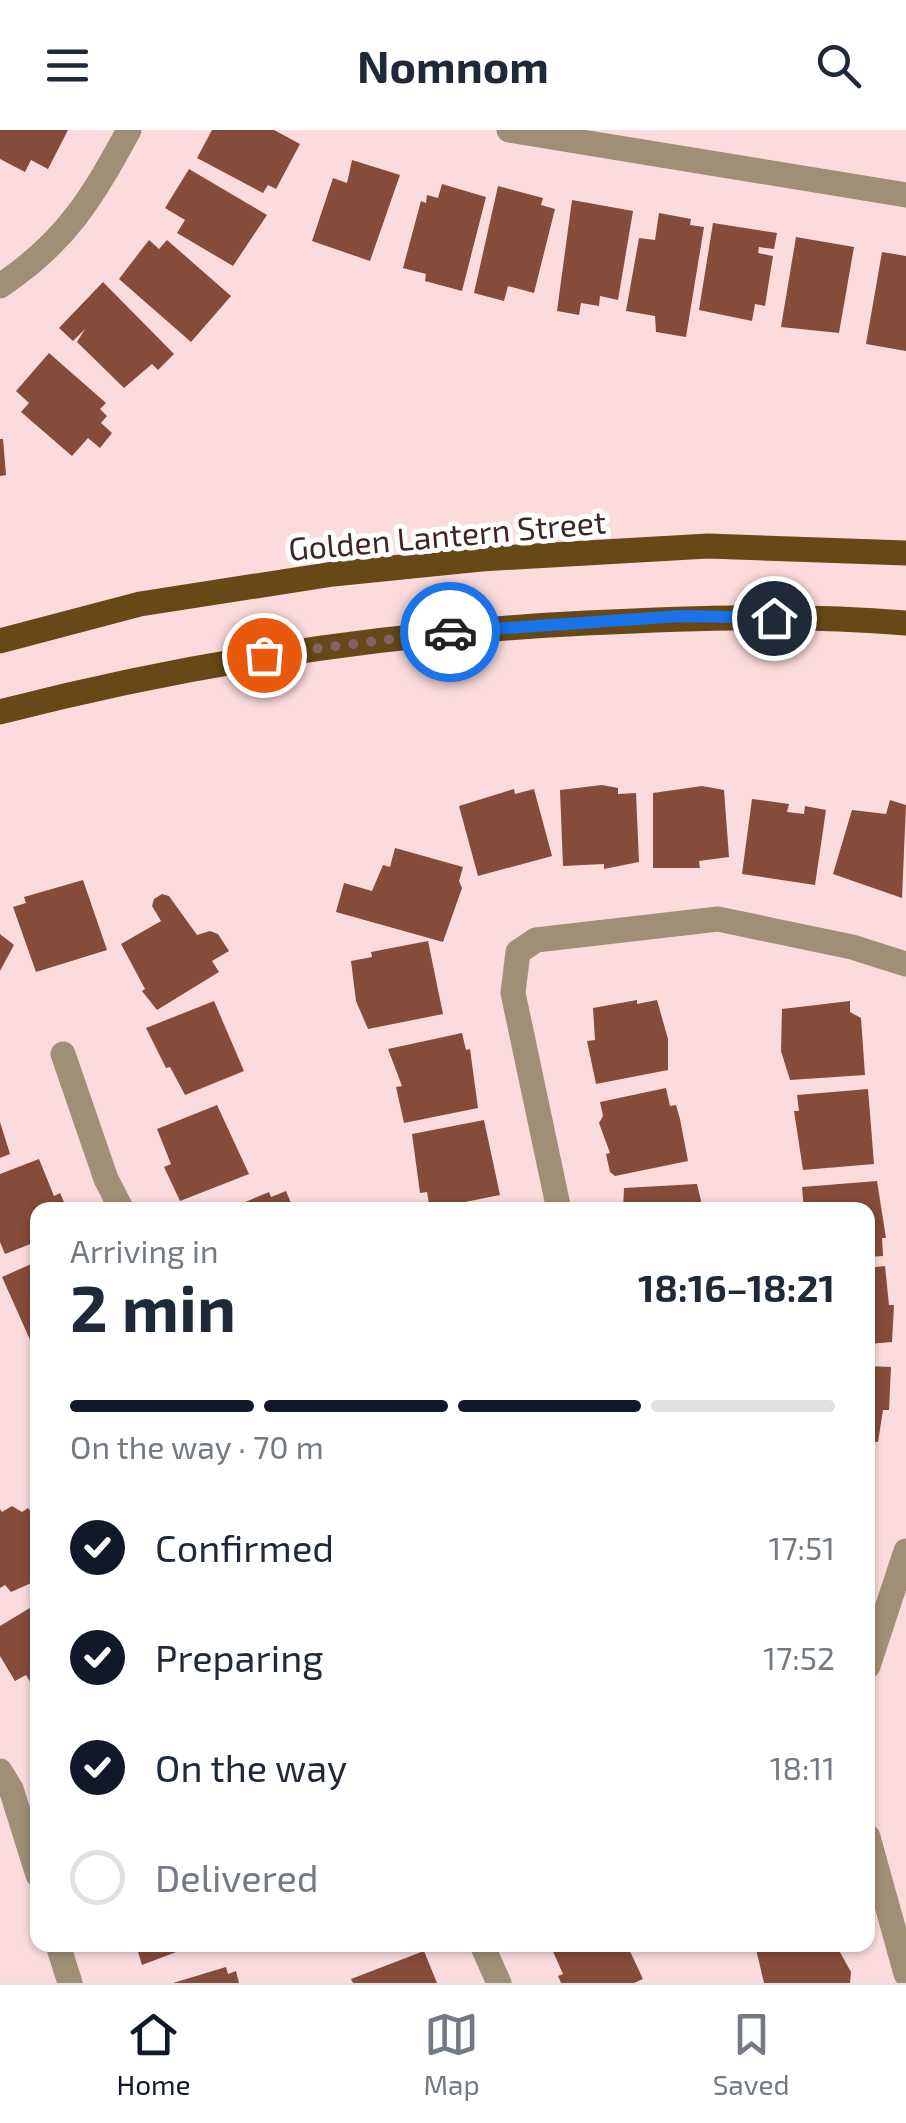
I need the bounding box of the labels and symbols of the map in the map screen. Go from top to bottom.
street label: Golden Lantern Street [287,501,607,567]
pin [732,576,817,661]
courier [400,582,500,682]
pin [222,613,307,698]

